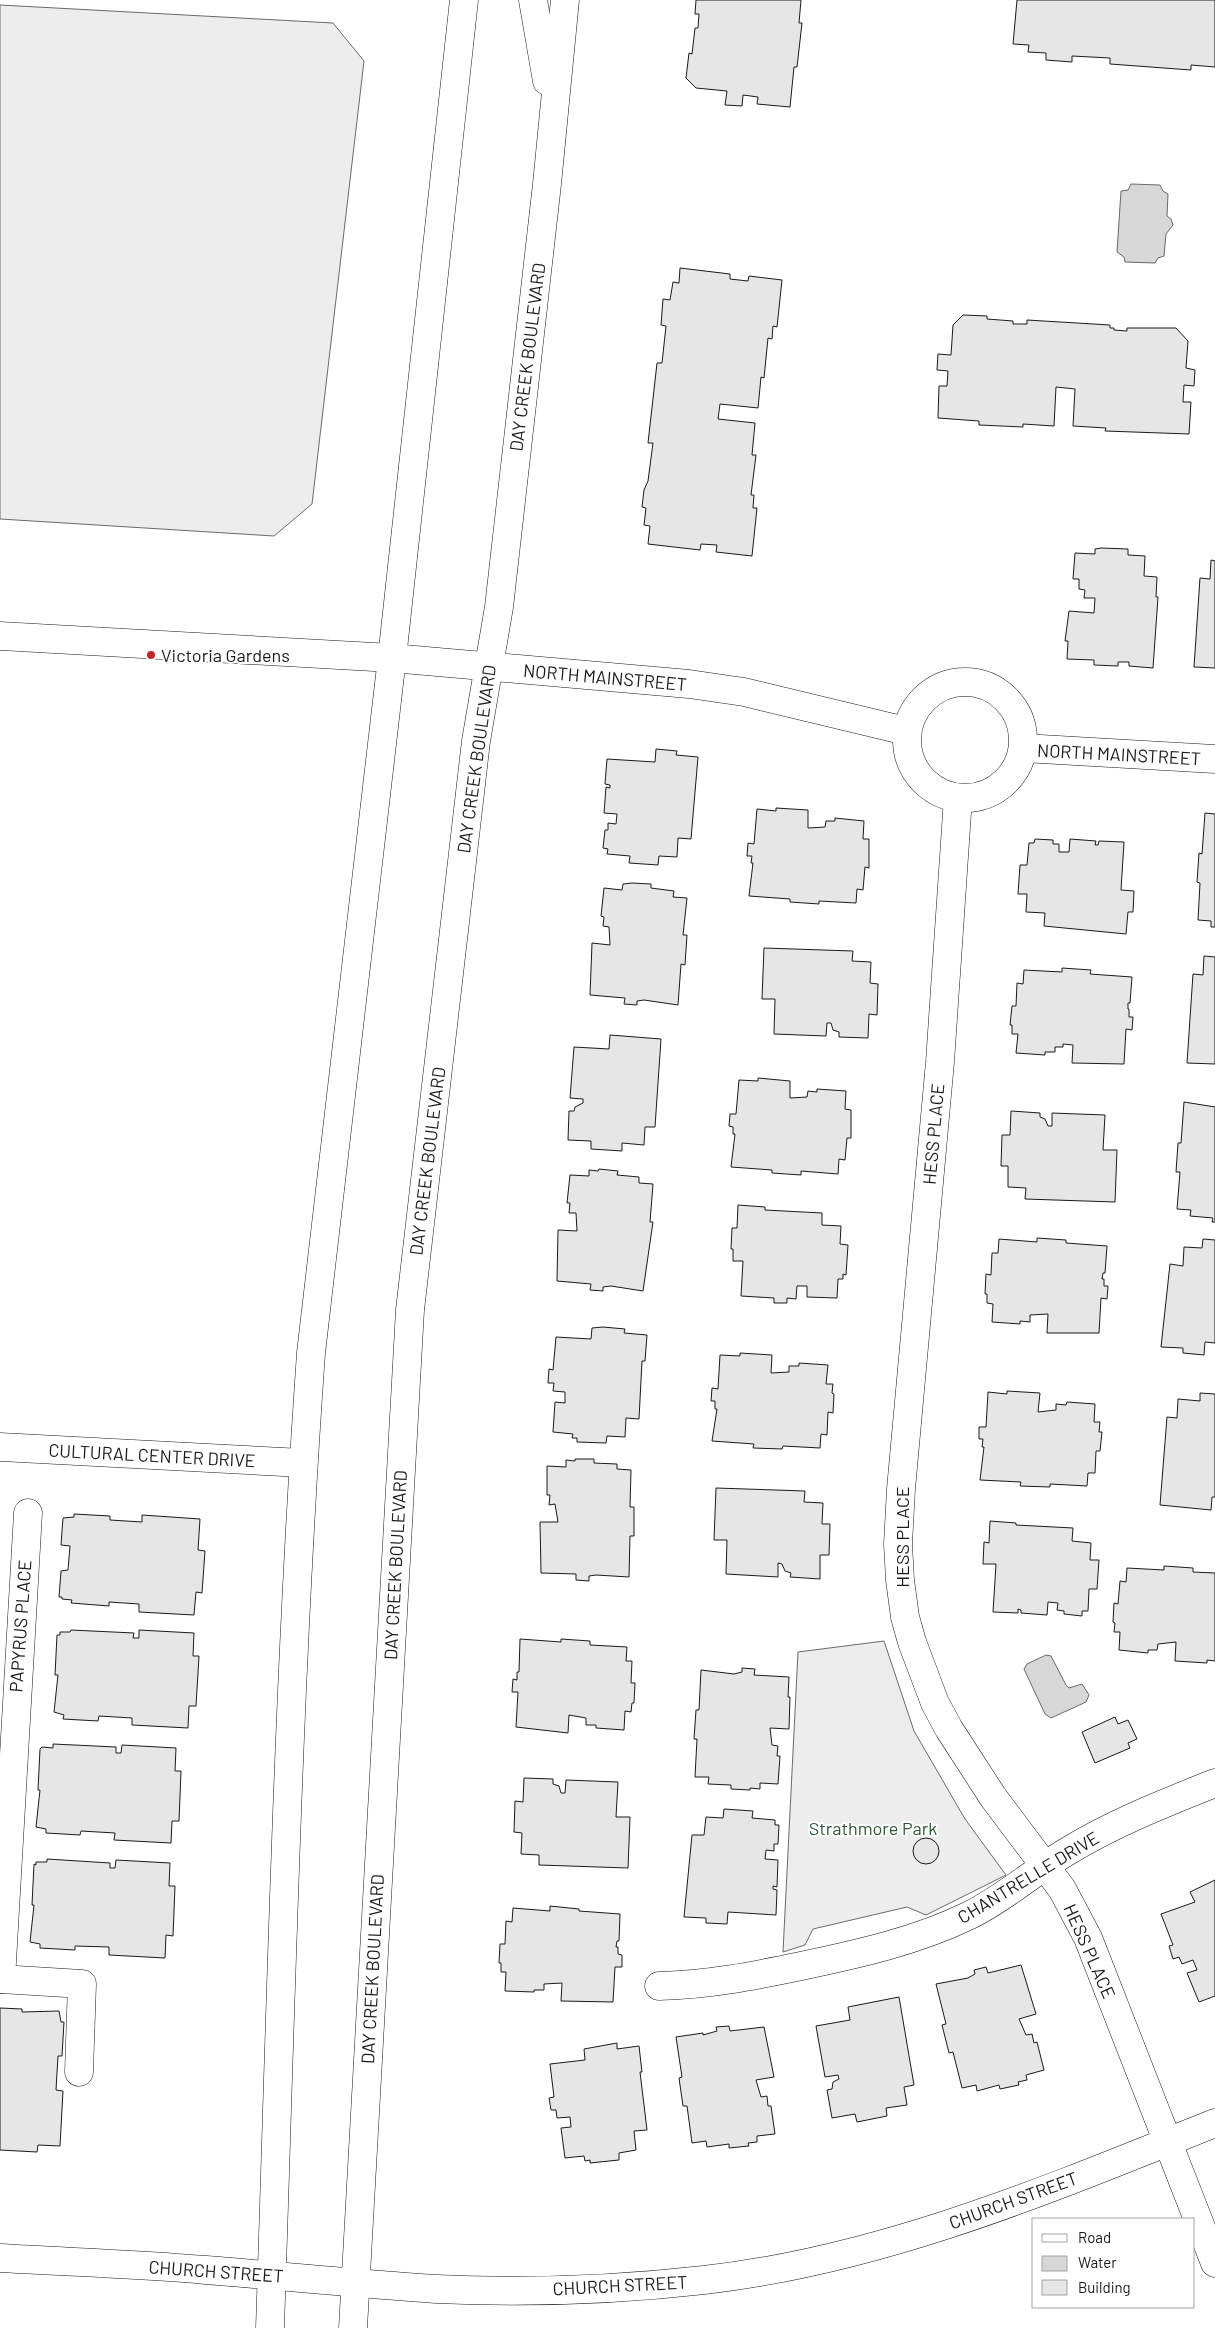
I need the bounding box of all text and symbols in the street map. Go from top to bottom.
street label: DAY CREEK BOULEVARD [505,261,549,453]
place label: Victoria Gardens [161,644,290,666]
marker: Victoria Gardens [145,649,157,661]
street label: NORTH MAINSTREET [522,659,688,695]
street label: DAY CREEK BOULEVARD [452,663,500,855]
street label: NORTH MAINSTREET [1037,739,1201,769]
street label: DAY CREEK BOULEVARD [405,1065,449,1257]
street label: HESS PLACE [918,1083,948,1185]
street label: CULTURAL CENTER DRIVE [48,1439,256,1471]
street label: DAY CREEK BOULEVARD [379,1470,411,1660]
street label: HESS PLACE [891,1486,913,1588]
street label: PAPYRUS PLACE [4,1559,36,1693]
park label: Strathmore Park [809,1817,937,1839]
street label: CHANTRELLE DRIVE [953,1826,1103,1928]
street label: DAY CREEK BOULEVARD [356,1874,388,2064]
street label: HESS PLACE [1059,1900,1121,2002]
street label: CHURCH STREET [946,2167,1080,2233]
legend [1032,2218,1195,2308]
text: Road [1078,2228,1111,2246]
text: Water [1078,2253,1117,2271]
street label: CHURCH STREET [148,2255,284,2287]
street label: CHURCH STREET [552,2270,688,2300]
text: Building [1078,2278,1131,2296]

